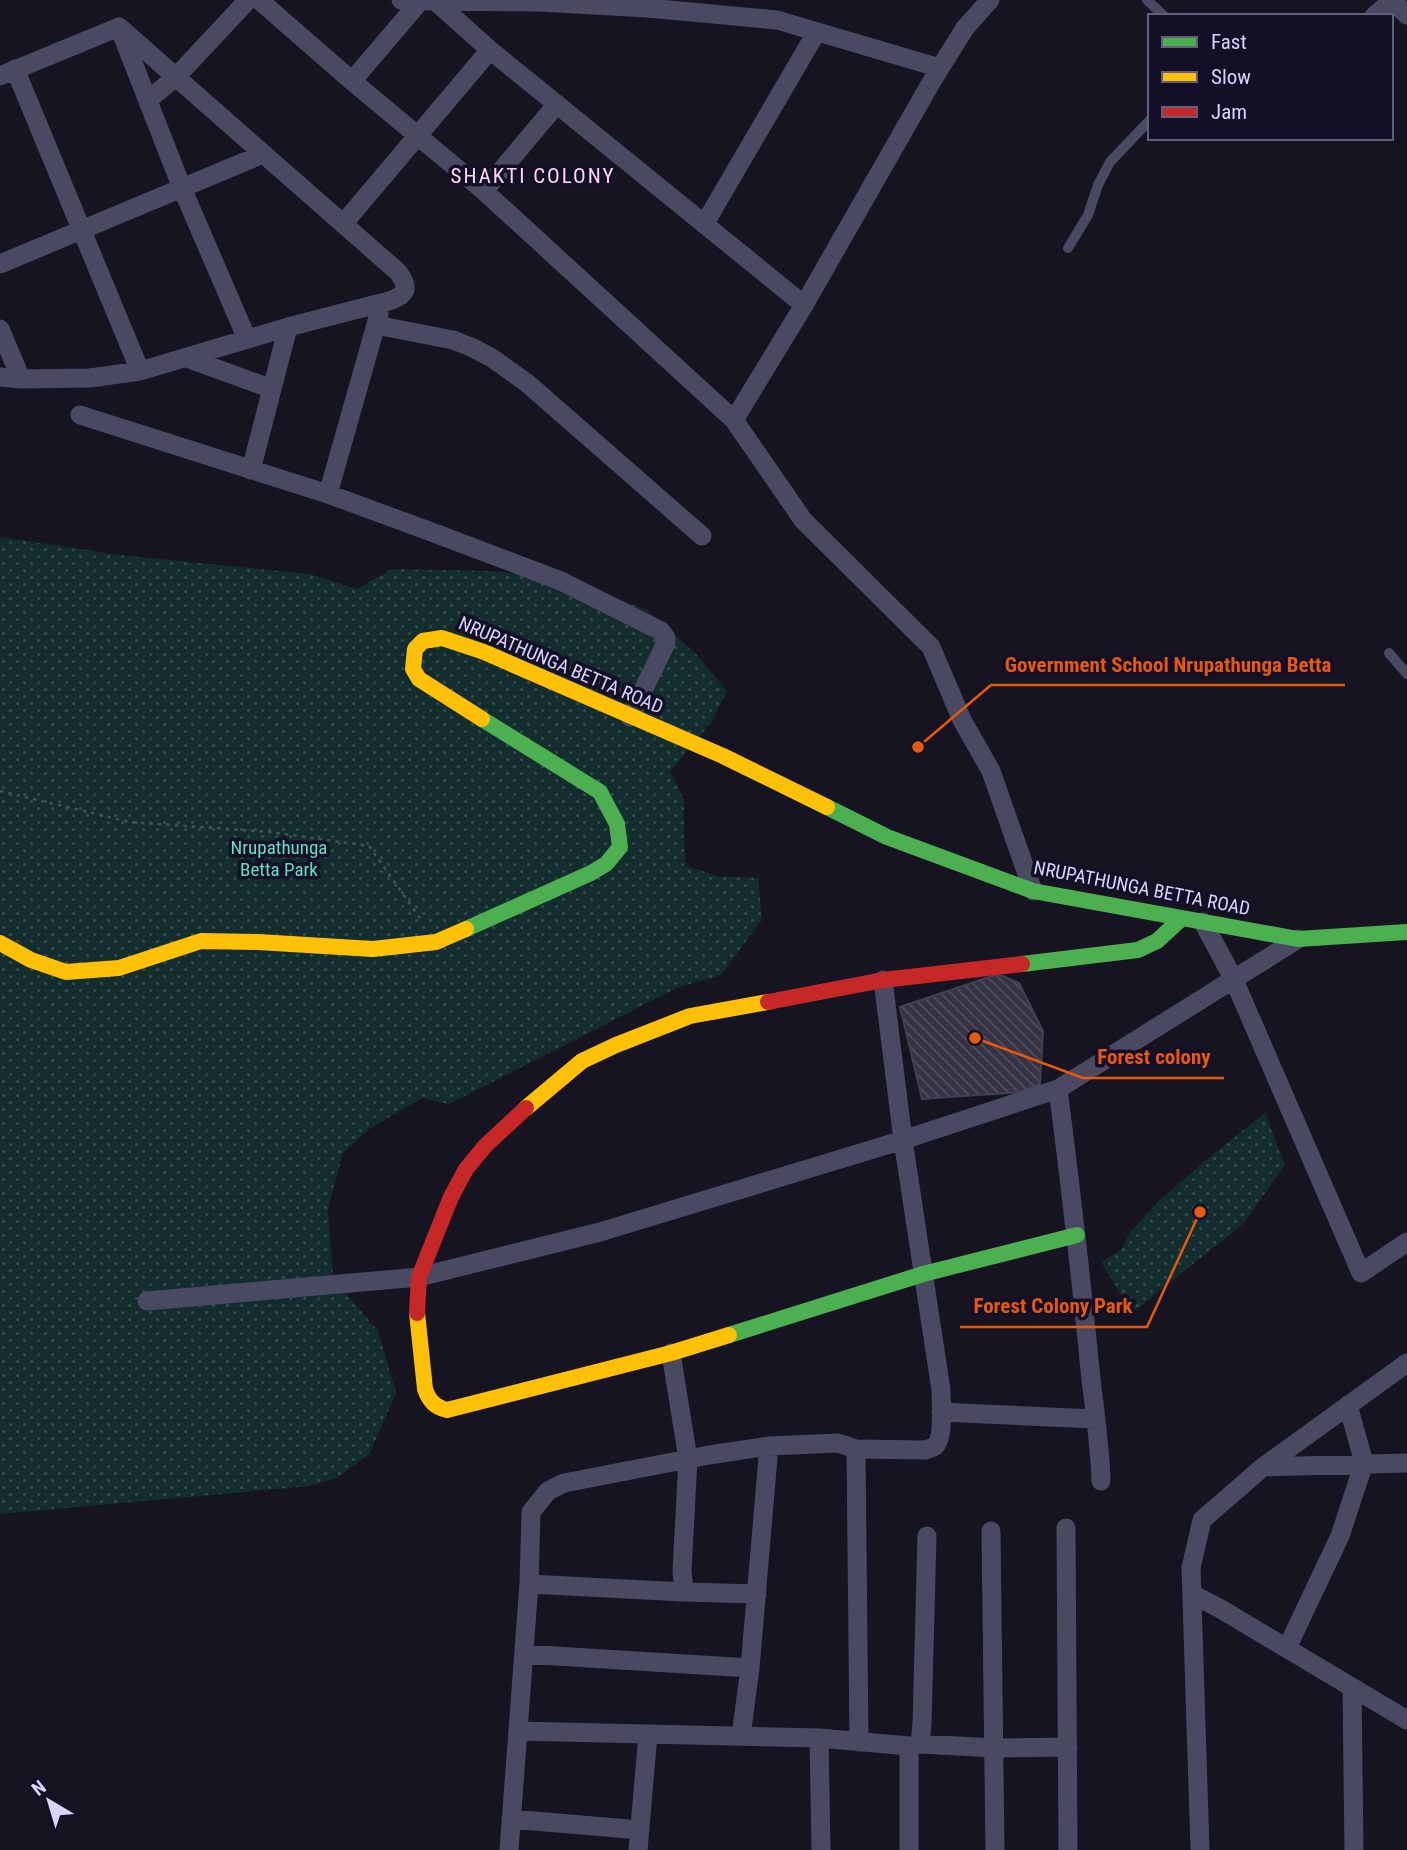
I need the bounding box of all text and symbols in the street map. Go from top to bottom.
legend [1148,14,1393,140]
text: Fast [1211,30,1247,54]
text: Slow [1211,65,1251,89]
text: Jam [1211,100,1247,124]
district label: SHAKTI COLONY [451,164,615,188]
street label: NRUPATHUNGA BETTA ROAD [455,611,667,719]
callout: Government School Nrupathunga Betta [991,643,1345,685]
text: Government School Nrupathunga Betta [1005,653,1331,677]
park label: Nrupathunga Betta Park [231,836,327,881]
street label: NRUPATHUNGA BETTA ROAD [1032,856,1252,920]
callout: Forest colony [1083,1036,1224,1078]
text: Forest colony [1097,1045,1211,1069]
callout: Forest Colony Park [960,1285,1147,1327]
text: Forest Colony Park [973,1294,1134,1318]
north arrow [14,1766,84,1836]
text: N [27,1775,51,1801]

